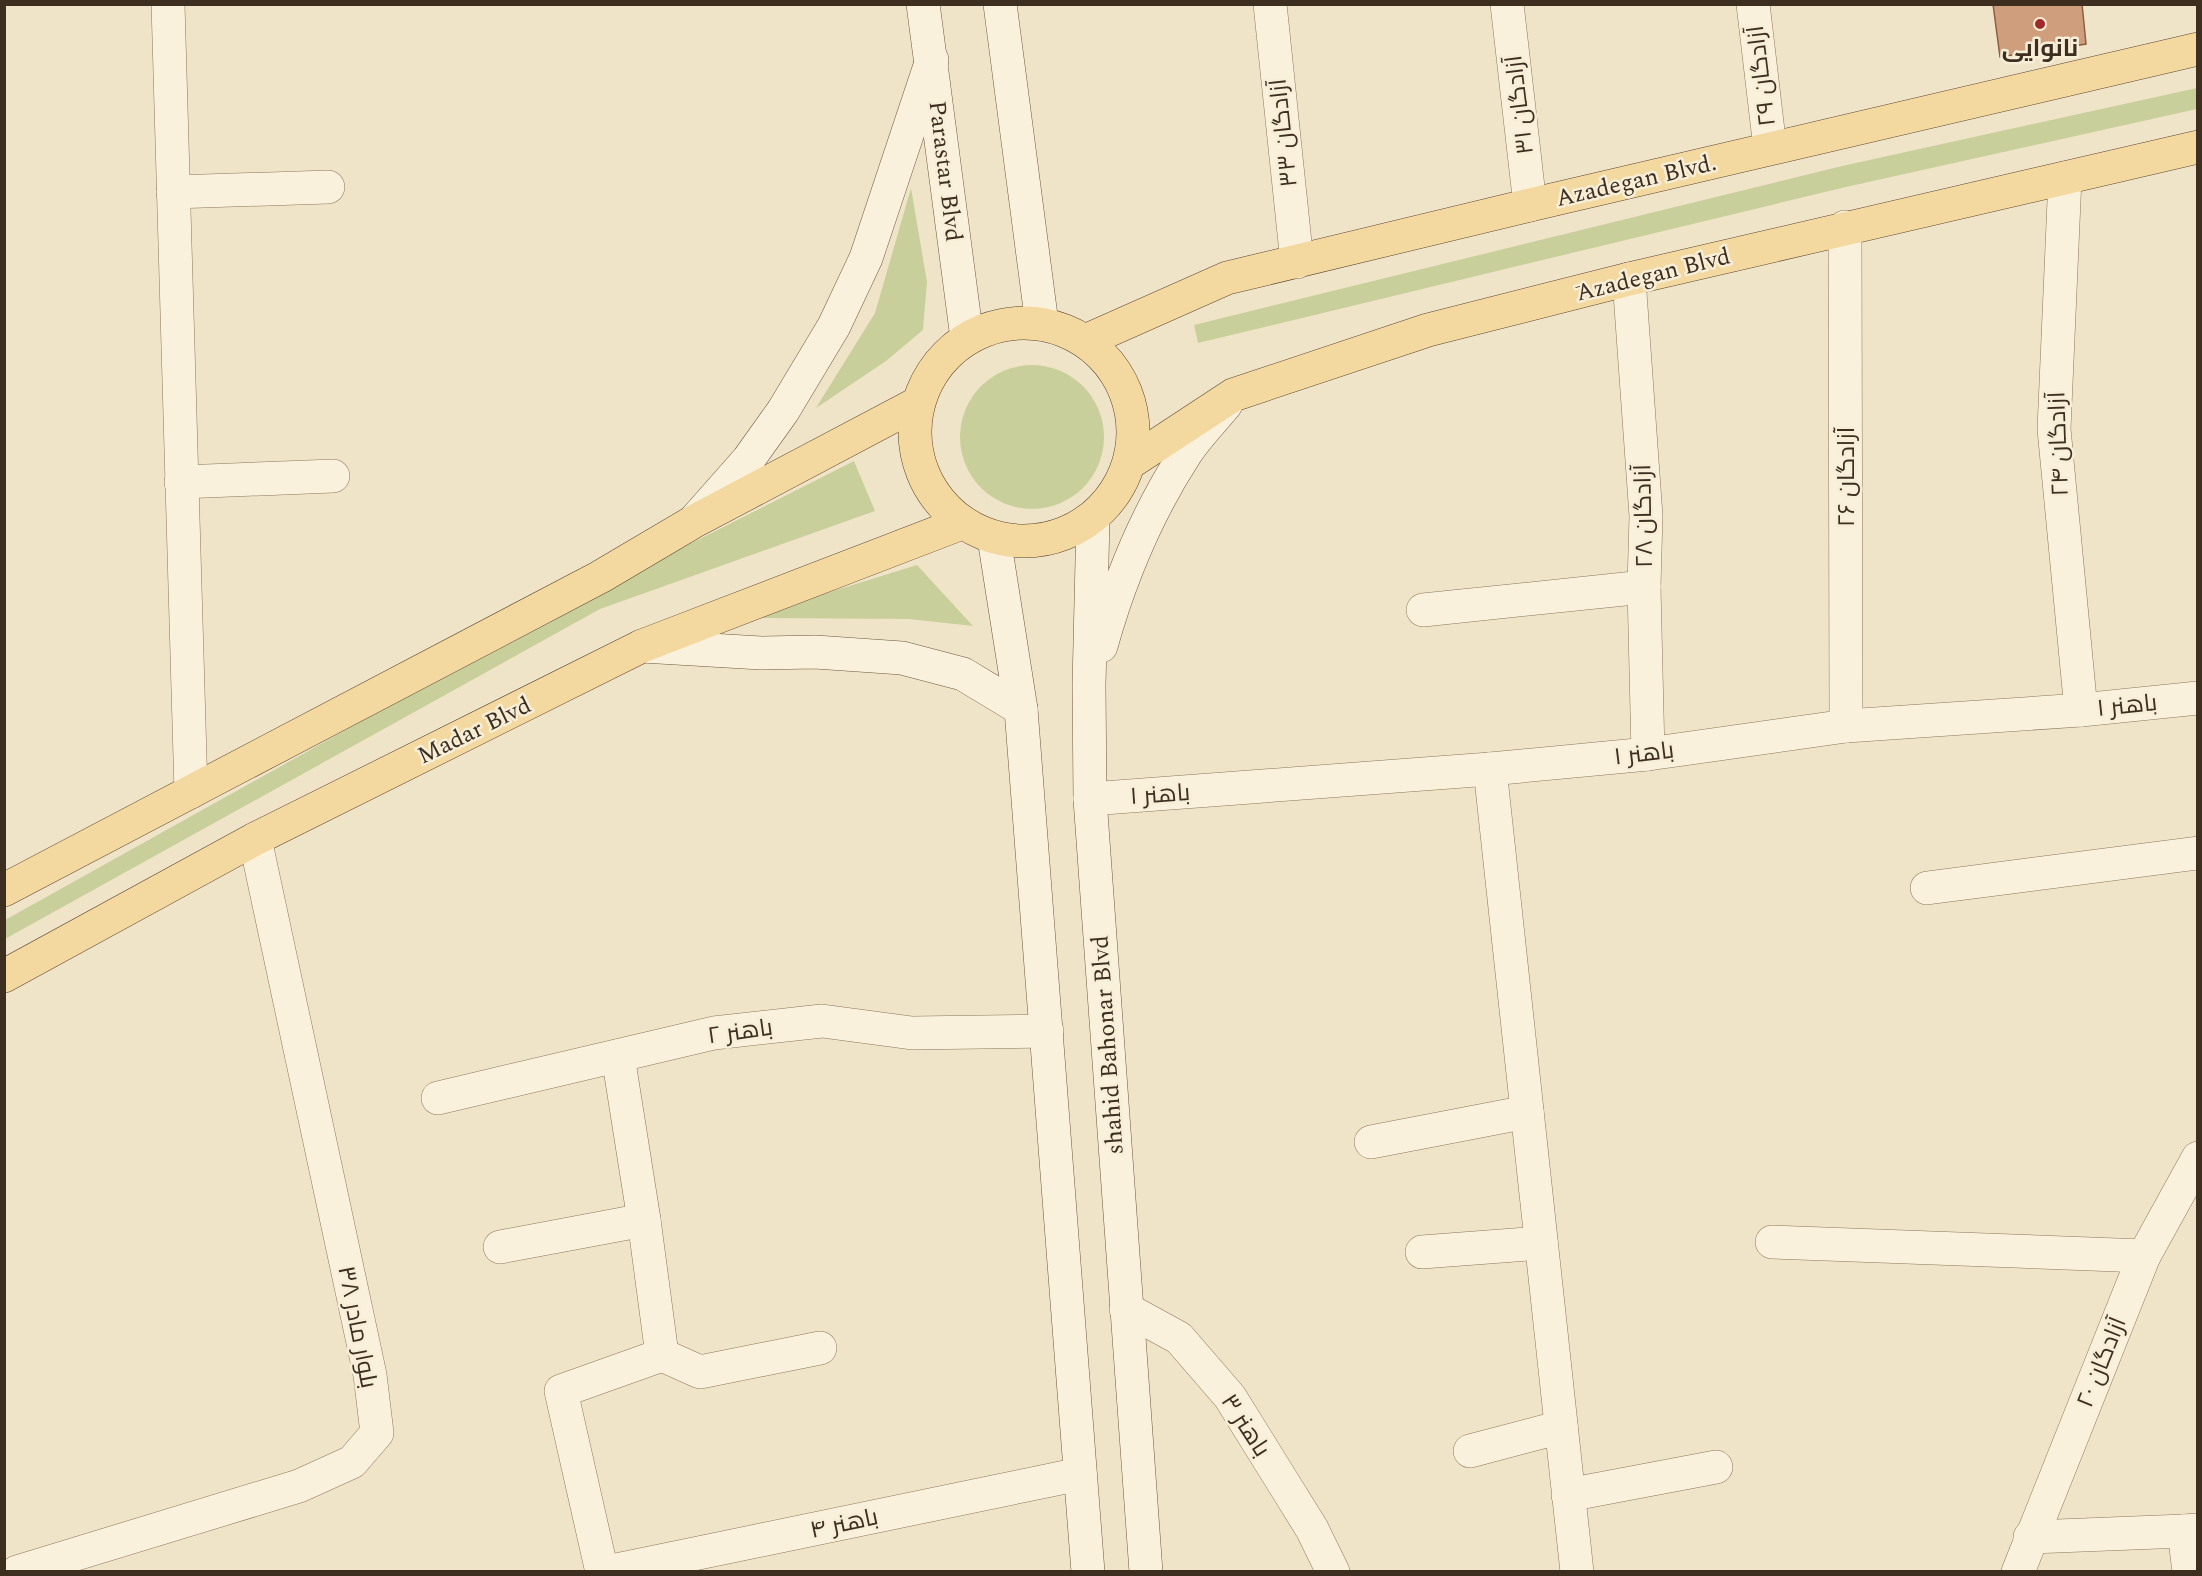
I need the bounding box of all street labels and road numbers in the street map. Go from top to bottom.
street label: آزادگان ۲۹ [1738,23,1786,128]
street label: آزادگان ۳۱ [1496,53,1544,157]
street label: آزادگان ۳۳ [1260,77,1308,189]
street label: Parastar Blvd [919,99,971,244]
street label: Azadegan Blvd. [1552,145,1720,217]
street label: َAzadegan Blvd [1572,238,1734,312]
street label: آزادگان ۲۴ [2039,390,2079,497]
street label: آزادگان ۲۶ [1829,426,1865,527]
street label: آزادگان ۲۸ [1625,463,1663,568]
street label: باهنر ۱ [2095,685,2159,727]
street label: Madar Blvd [411,688,538,774]
street label: باهنر ۱ [1612,732,1676,776]
street label: باهنر ۱ [1129,775,1191,815]
street label: shahid Bahonar Blvd [1082,934,1134,1156]
street label: باهنر ۲ [705,1010,775,1054]
street label: بلوار مادر ۳۸ [328,1263,387,1391]
street label: آزادگان ۲۰ [2067,1311,2137,1413]
street label: باهنر ۳ [1211,1387,1279,1464]
street label: باهنر ۴ [807,1499,882,1549]

